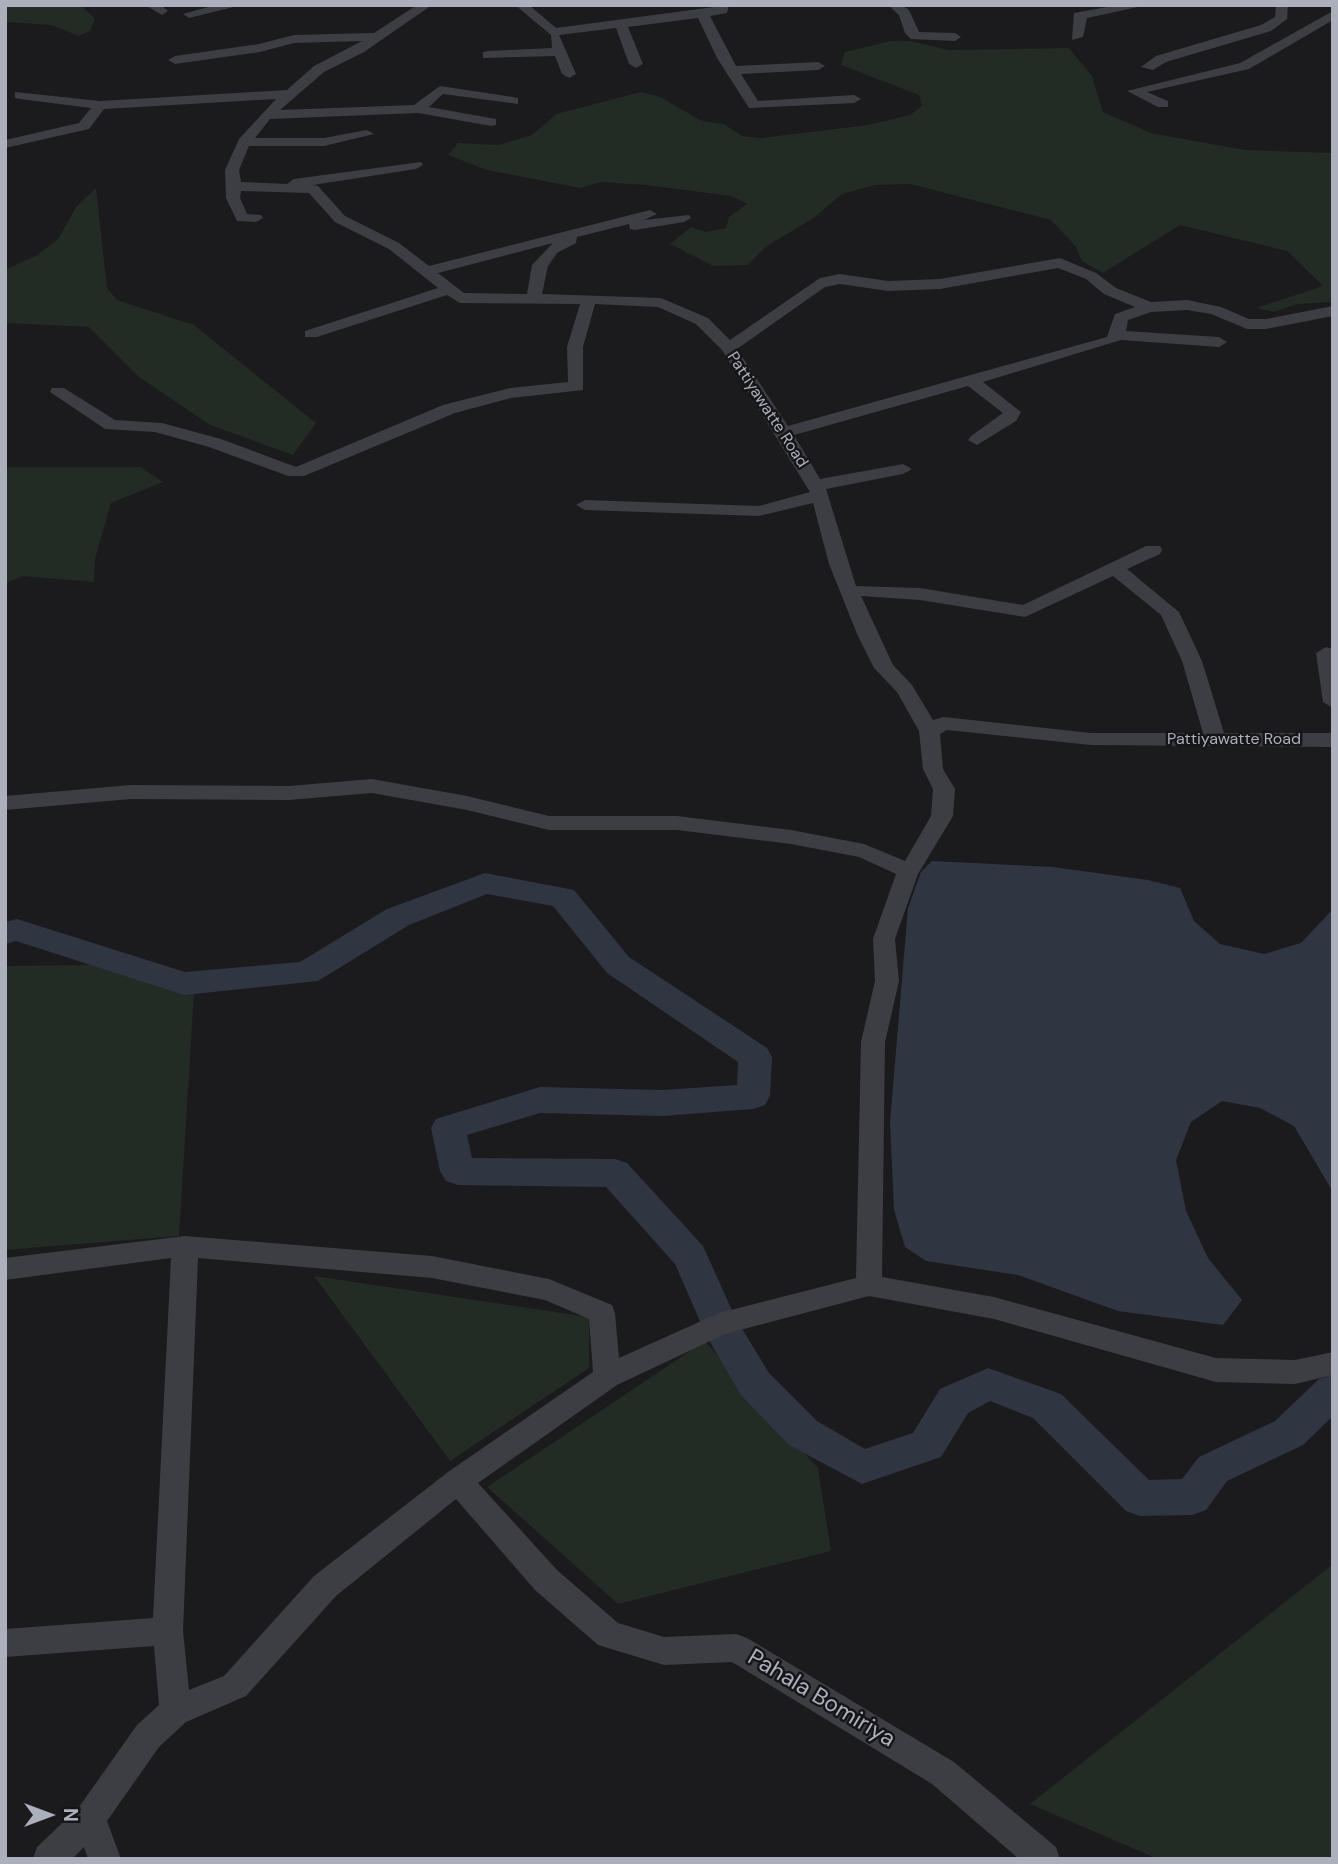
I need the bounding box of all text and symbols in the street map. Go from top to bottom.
street label: Pattiyawatte Road [722,349,812,471]
street label: Pattiyawatte Road [1167,730,1301,750]
street label: Pahala Bomiriya [742,1644,900,1754]
north arrow [14,1780,84,1850]
text: N [58,1808,83,1822]

